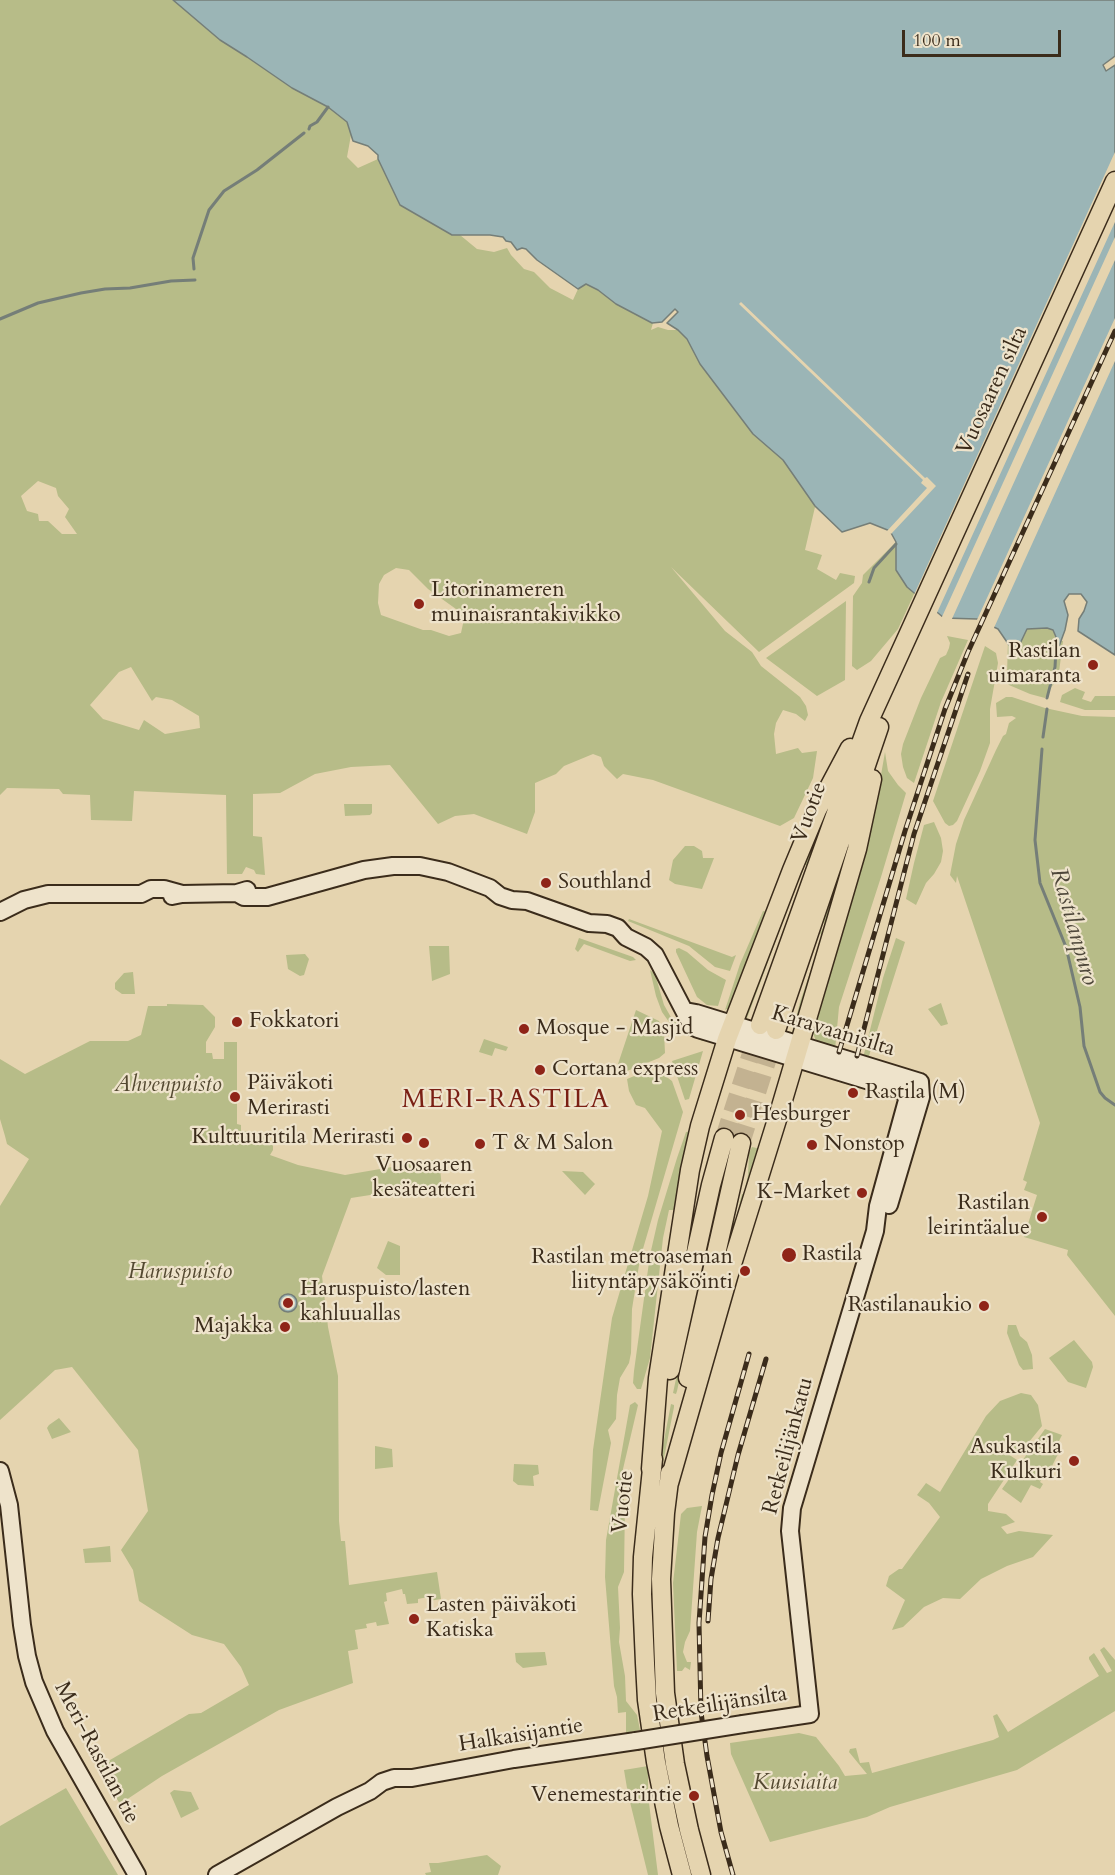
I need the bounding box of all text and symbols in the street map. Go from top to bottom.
scale bar [905,18,1064,56]
text: 100 m [913,28,961,53]
street label: Vuosaaren silta [952,323,1034,459]
place label: Litorinameren muinaisrantakivikko [431,578,621,630]
marker: Litorinameren muinaisrantakivikko [412,597,426,611]
place label: Rastilan uimaranta [988,639,1081,690]
marker: Rastilan uimaranta [1086,658,1100,672]
street label: Vuotie [787,779,833,847]
water label: Rastilanpuro [1043,865,1103,989]
place label: Southland [558,870,651,896]
marker: Southland [539,876,553,890]
street label: Karavaanisilta [768,1001,898,1063]
place label: Fokkatori [249,1009,340,1035]
marker: Fokkatori [230,1015,244,1029]
place label: Mosque - Masjid [536,1016,693,1042]
marker: Mosque - Masjid [517,1022,531,1036]
place label: Cortana express [552,1057,698,1083]
marker: Cortana express [533,1063,547,1077]
place label: Päiväkoti Merirasti [247,1071,334,1122]
park label: Ahvenpuisto [114,1073,222,1099]
place label: Rastila (M) [865,1080,966,1106]
district label: MERI-RASTILA [402,1085,610,1117]
marker: Rastila (M) [846,1086,860,1100]
marker: Päiväkoti Merirasti [228,1090,242,1104]
place label: Hesburger [752,1102,850,1128]
marker: Hesburger [733,1108,747,1122]
place label: Kulttuuritila Merirasti [192,1125,395,1151]
marker: Kulttuuritila Merirasti [400,1131,414,1145]
place label: T & M Salon [492,1131,613,1157]
place label: Nonstop [824,1132,905,1158]
marker: Vuosaaren kesäteatteri [417,1136,431,1150]
marker: T & M Salon [473,1137,487,1151]
marker: Nonstop [805,1138,819,1152]
place label: Vuosaaren kesäteatteri [372,1153,476,1204]
place label: K-Market [757,1180,850,1206]
marker: K-Market [855,1186,869,1200]
place label: Rastilan leirintäalue [928,1191,1030,1242]
marker: Rastilan leirintäalue [1035,1210,1049,1224]
place label: Rastila [802,1242,862,1268]
place label: Rastilan metroaseman liityntäpysäköinti [531,1245,733,1296]
marker: Rastila [780,1246,798,1264]
park label: Haruspuisto [128,1260,232,1286]
marker: Rastilan metroaseman liityntäpysäköinti [738,1264,752,1278]
place label: Haruspuisto/lasten kahluuallas [300,1277,471,1328]
place label: Rastilanaukio [848,1293,972,1319]
marker: Haruspuisto/lasten kahluuallas [281,1296,295,1310]
marker: Rastilanaukio [977,1299,991,1313]
place label: Majakka [194,1314,273,1340]
marker: Majakka [278,1320,292,1334]
street label: Retkeilijänkatu [758,1375,820,1517]
place label: Asukastila Kulkuri [970,1435,1062,1486]
marker: Asukastila Kulkuri [1067,1454,1081,1468]
street label: Vuotie [608,1469,640,1535]
place label: Lasten päiväkoti Katiska [426,1593,577,1645]
marker: Lasten päiväkoti Katiska [407,1612,421,1626]
street label: Meri-Rastilan tie [48,1678,144,1828]
street label: Retkeilijänsilta [651,1681,789,1729]
street label: Halkaisijantie [457,1713,585,1759]
park label: Kuusiaita [753,1771,837,1797]
place label: Venemestarintie [531,1783,682,1809]
marker: Venemestarintie [687,1789,701,1803]

